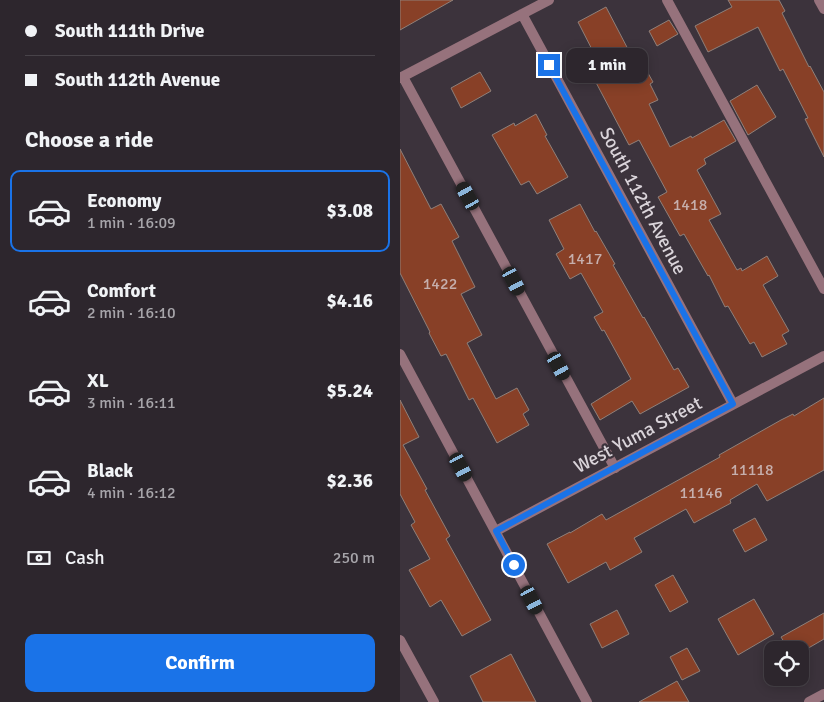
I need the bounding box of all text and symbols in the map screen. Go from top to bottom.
text: South 111th Drive [55,19,204,43]
callout: 1 min [566,48,649,82]
route end [538,54,560,76]
text: 1 min [588,55,626,75]
text: South 112th Avenue [55,68,220,92]
street label: South 112th Avenue [594,123,692,279]
text: Choose a ride [25,126,153,153]
car [454,179,481,213]
icon: car [27,189,72,234]
text: Economy [87,189,161,213]
house number: 1418 [673,195,707,215]
text: $3.08 [327,199,373,223]
text: 1 min · 16:09 [87,213,176,233]
house number: 1417 [568,249,602,269]
car [500,264,527,298]
house number: 1422 [423,274,457,294]
icon: car [27,279,72,324]
text: Comfort [87,279,156,303]
text: $4.16 [327,289,373,313]
text: 2 min · 16:10 [87,303,176,323]
car [545,349,572,383]
icon: car [27,369,72,414]
text: XL [87,369,109,393]
text: $5.24 [327,379,373,403]
street label: West Yuma Street [570,391,706,479]
text: 3 min · 16:11 [87,393,176,413]
car [447,450,474,484]
icon: car [27,459,72,504]
text: Black [87,459,133,483]
house number: 11118 [730,460,774,480]
text: $2.36 [327,469,373,493]
text: 4 min · 16:12 [87,483,176,503]
house number: 11146 [679,483,723,503]
icon: cash [25,544,53,572]
text: Cash [65,546,105,570]
text: 250 m [333,548,375,568]
route start [503,554,525,576]
car [518,583,545,617]
button: Confirm [25,634,375,692]
map controls [764,641,809,686]
button: locate [764,641,809,686]

